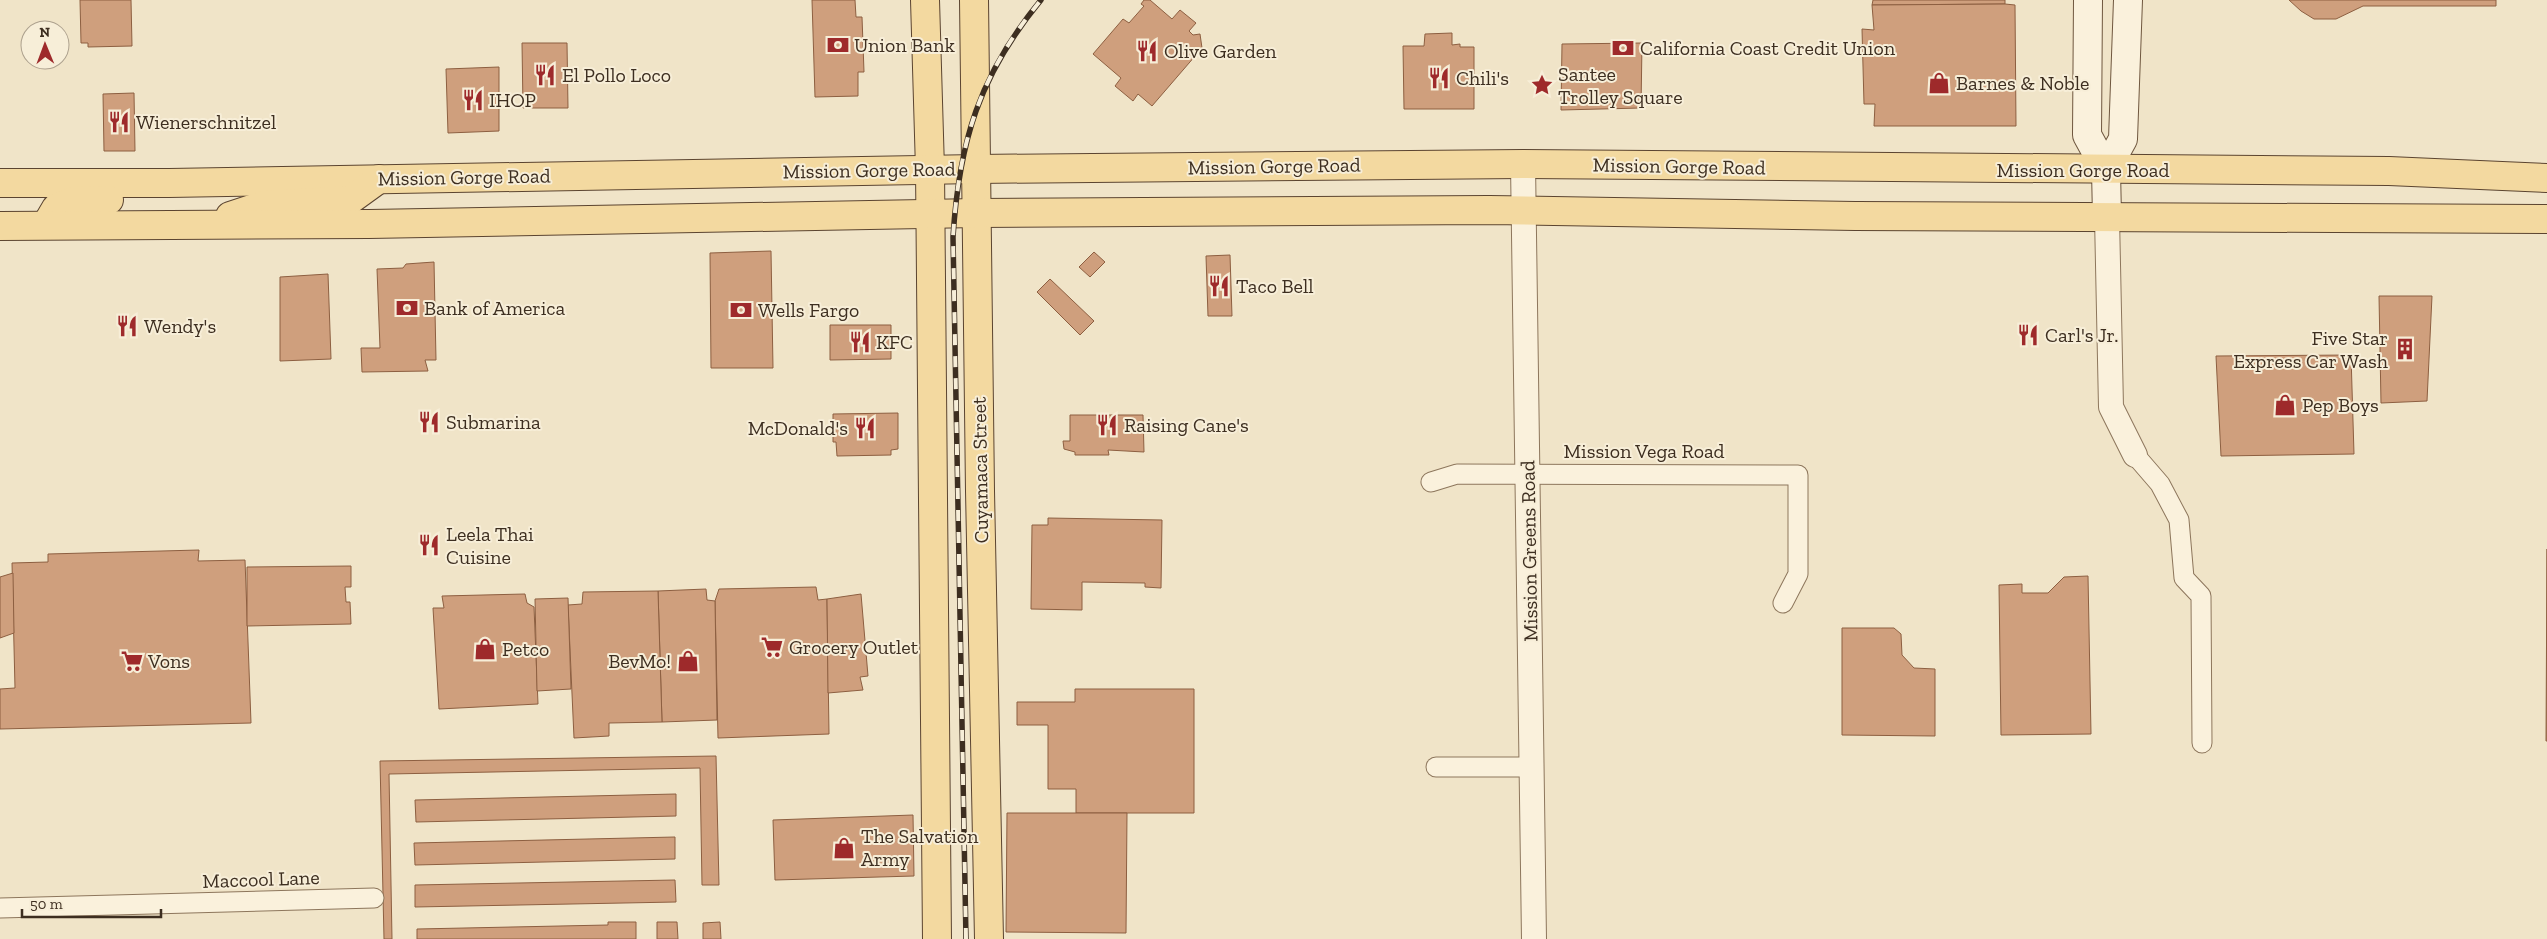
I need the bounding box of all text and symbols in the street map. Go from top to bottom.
north arrow [20,20,70,70]
text: N [39,24,51,41]
bank icon: Union Bank [825,32,851,58]
place label: Union Bank [854,33,955,57]
bank icon: California Coast Credit Union [1610,35,1636,61]
place label: California Coast Credit Union [1640,36,1896,60]
restaurant icon: Olive Garden [1134,38,1160,64]
place label: Olive Garden [1164,39,1277,63]
restaurant icon: El Pollo Loco [532,62,558,88]
place label: Santee Trolley Square [1558,62,1683,109]
place label: El Pollo Loco [562,63,671,87]
restaurant icon: Chili's [1426,65,1452,91]
place label: Chili's [1456,66,1509,90]
shop icon: Barnes & Noble [1926,70,1952,96]
place label: Barnes & Noble [1956,71,2089,95]
place icon: Santee Trolley Square [1529,72,1555,98]
restaurant icon: IHOP [460,87,486,113]
place label: IHOP [489,88,536,112]
restaurant icon: Wienerschnitzel [106,109,132,135]
place label: Wienerschnitzel [136,110,276,134]
street label: Mission Gorge Road [1187,152,1361,180]
street label: Mission Gorge Road [1592,152,1766,180]
street label: Mission Gorge Road [782,156,956,184]
street label: Mission Gorge Road [1997,158,2170,182]
street label: Mission Gorge Road [377,163,551,191]
restaurant icon: Taco Bell [1206,273,1232,299]
place label: Taco Bell [1236,274,1314,298]
bank icon: Bank of America [394,295,420,321]
place label: Bank of America [424,296,566,320]
bank icon: Wells Fargo [728,297,754,323]
place label: Wells Fargo [758,298,859,322]
restaurant icon: Wendy's [114,313,140,339]
place label: Wendy's [144,314,216,338]
restaurant icon: Carl's Jr. [2015,322,2041,348]
place label: Carl's Jr. [2045,323,2118,347]
place label: Five Star Express Car Wash [2233,326,2389,373]
restaurant icon: KFC [847,329,873,355]
place label: KFC [876,330,913,354]
building icon: Five Star Express Car Wash [2392,336,2418,362]
shop icon: Pep Boys [2272,392,2298,418]
place label: Pep Boys [2302,393,2379,417]
street label: Cuyamaca Street [967,396,993,544]
restaurant icon: Submarina [416,409,442,435]
place label: Submarina [446,410,541,434]
restaurant icon: Raising Cane's [1094,412,1120,438]
place label: Raising Cane's [1124,413,1249,437]
restaurant icon: McDonald's [852,415,878,441]
place label: McDonald's [748,416,848,440]
street label: Mission Vega Road [1563,439,1725,463]
street label: Mission Greens Road [1515,460,1543,642]
place label: Leela Thai Cuisine [446,522,534,569]
restaurant icon: Leela Thai Cuisine [416,532,442,558]
supermarket icon: Grocery Outlet [759,634,785,660]
place label: Grocery Outlet [789,635,919,659]
shop icon: Petco [472,636,498,662]
place label: Petco [502,637,549,661]
supermarket icon: Vons [119,648,145,674]
shop icon: BevMo! [675,648,701,674]
place label: Vons [147,649,190,673]
place label: BevMo! [608,649,671,673]
place label: The Salvation Army [861,824,979,871]
shop icon: The Salvation Army [831,835,857,861]
street label: Maccool Lane [202,865,320,893]
scale bar [22,886,161,918]
text: 50 m [30,895,63,913]

